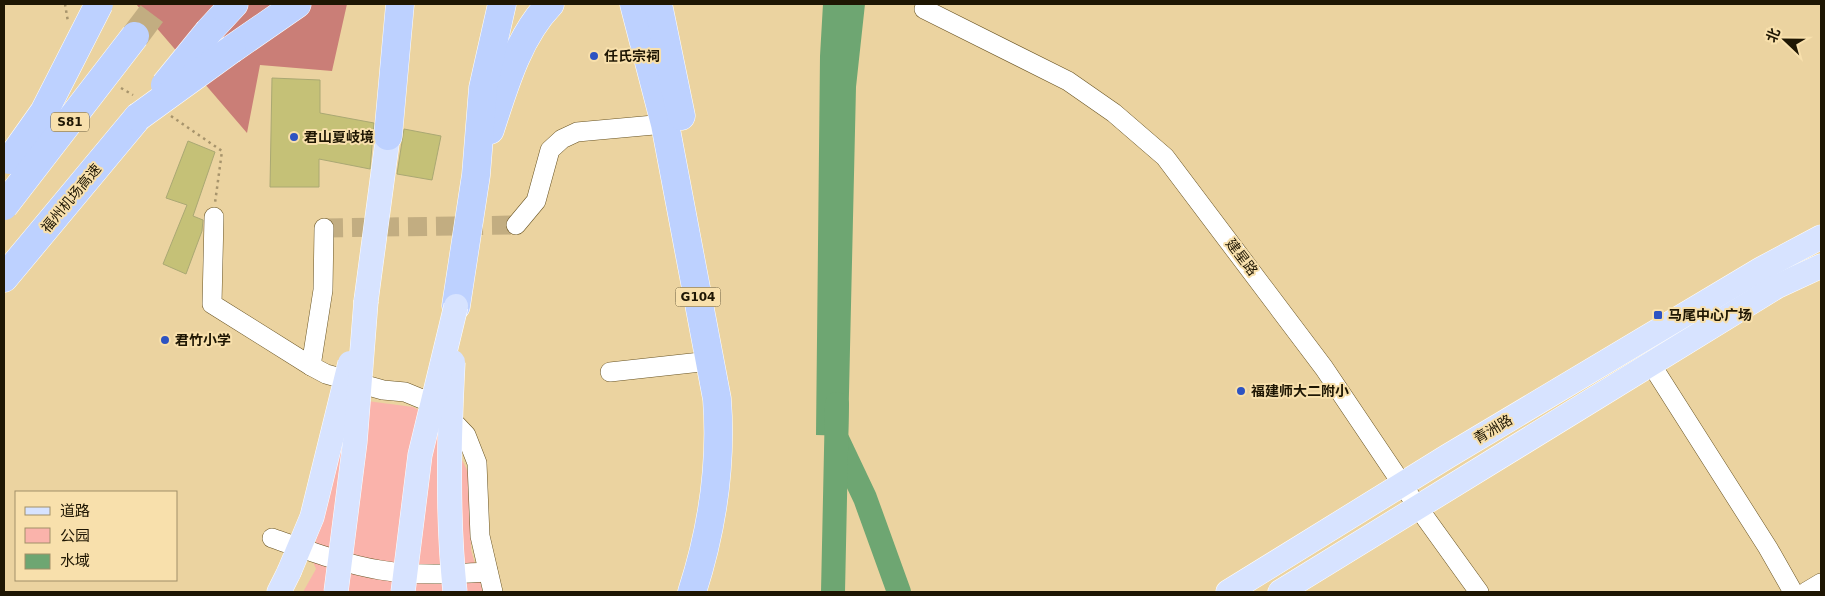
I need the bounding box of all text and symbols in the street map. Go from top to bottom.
north arrow [1760,15,1810,65]
text: 北 [1763,26,1783,45]
place label: 任氏宗祠 [604,48,660,64]
marker: 任氏宗祠 [588,50,600,62]
road number: S81 [51,112,89,132]
place label: 君山夏岐境 [304,129,374,145]
marker: 君山夏岐境 [288,131,300,143]
street label: 福州机场高速 [38,161,104,235]
street label: 建星路 [1223,235,1261,279]
road number: G104 [676,288,720,306]
place label: 马尾中心广场 [1668,307,1752,323]
marker: 马尾中心广场 [1652,309,1664,321]
place label: 君竹小学 [175,332,231,348]
marker: 君竹小学 [159,334,171,346]
place label: 福建师大二附小 [1251,383,1349,399]
marker: 福建师大二附小 [1235,385,1247,397]
street label: 青洲路 [1471,411,1515,447]
legend [15,491,178,581]
text: 道路 [60,502,90,520]
text: 公园 [60,527,90,545]
text: 水域 [60,552,90,570]

